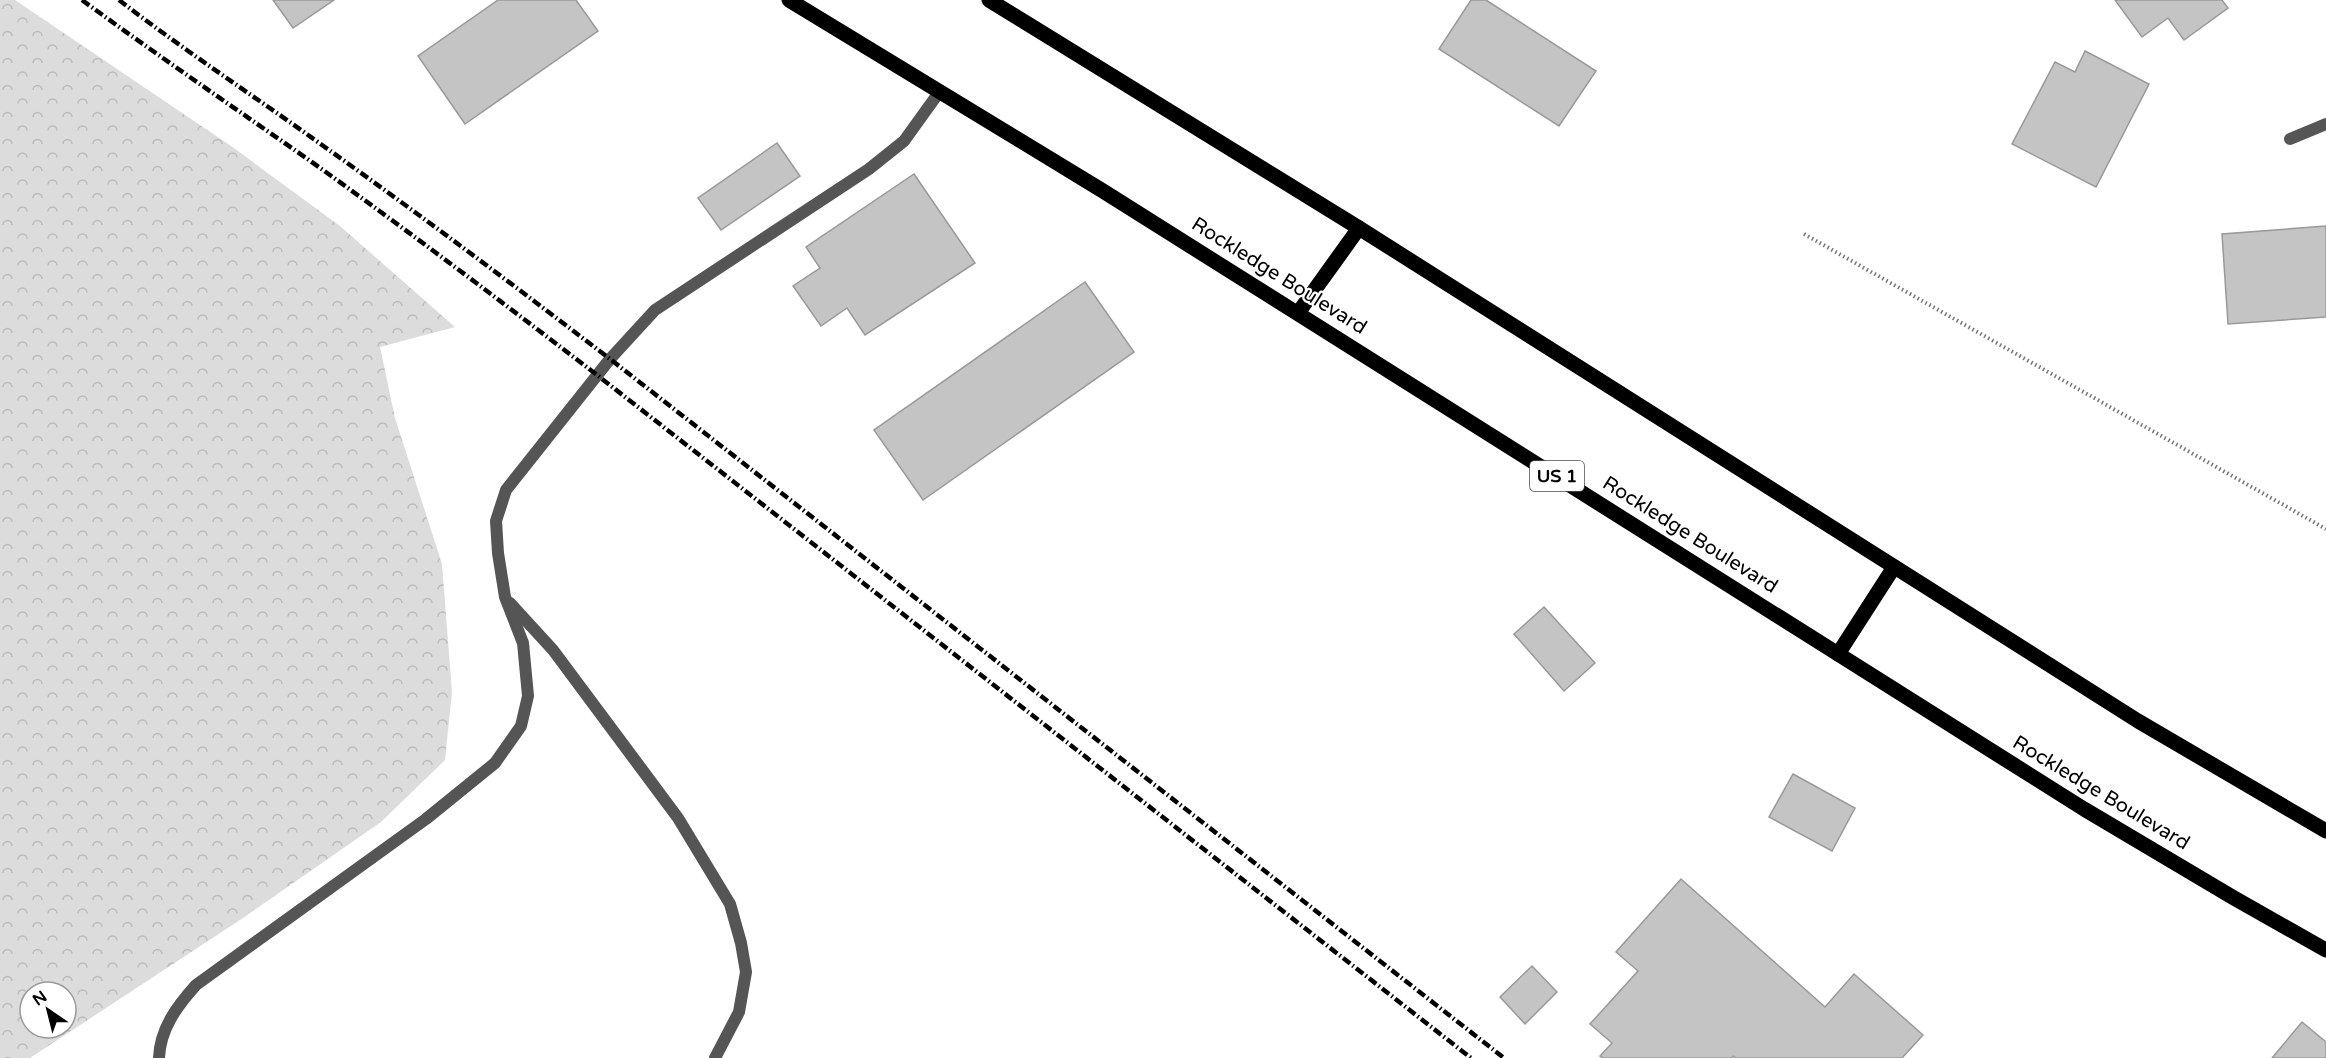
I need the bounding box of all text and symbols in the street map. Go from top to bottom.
street label: Rockledge Boulevard [1187,212,1371,340]
road number: US 1 [1530,461,1584,491]
street label: Rockledge Boulevard [1598,471,1782,599]
street label: Rockledge Boulevard [2008,731,2194,855]
north arrow [18,980,78,1040]
text: N [29,987,51,1010]

